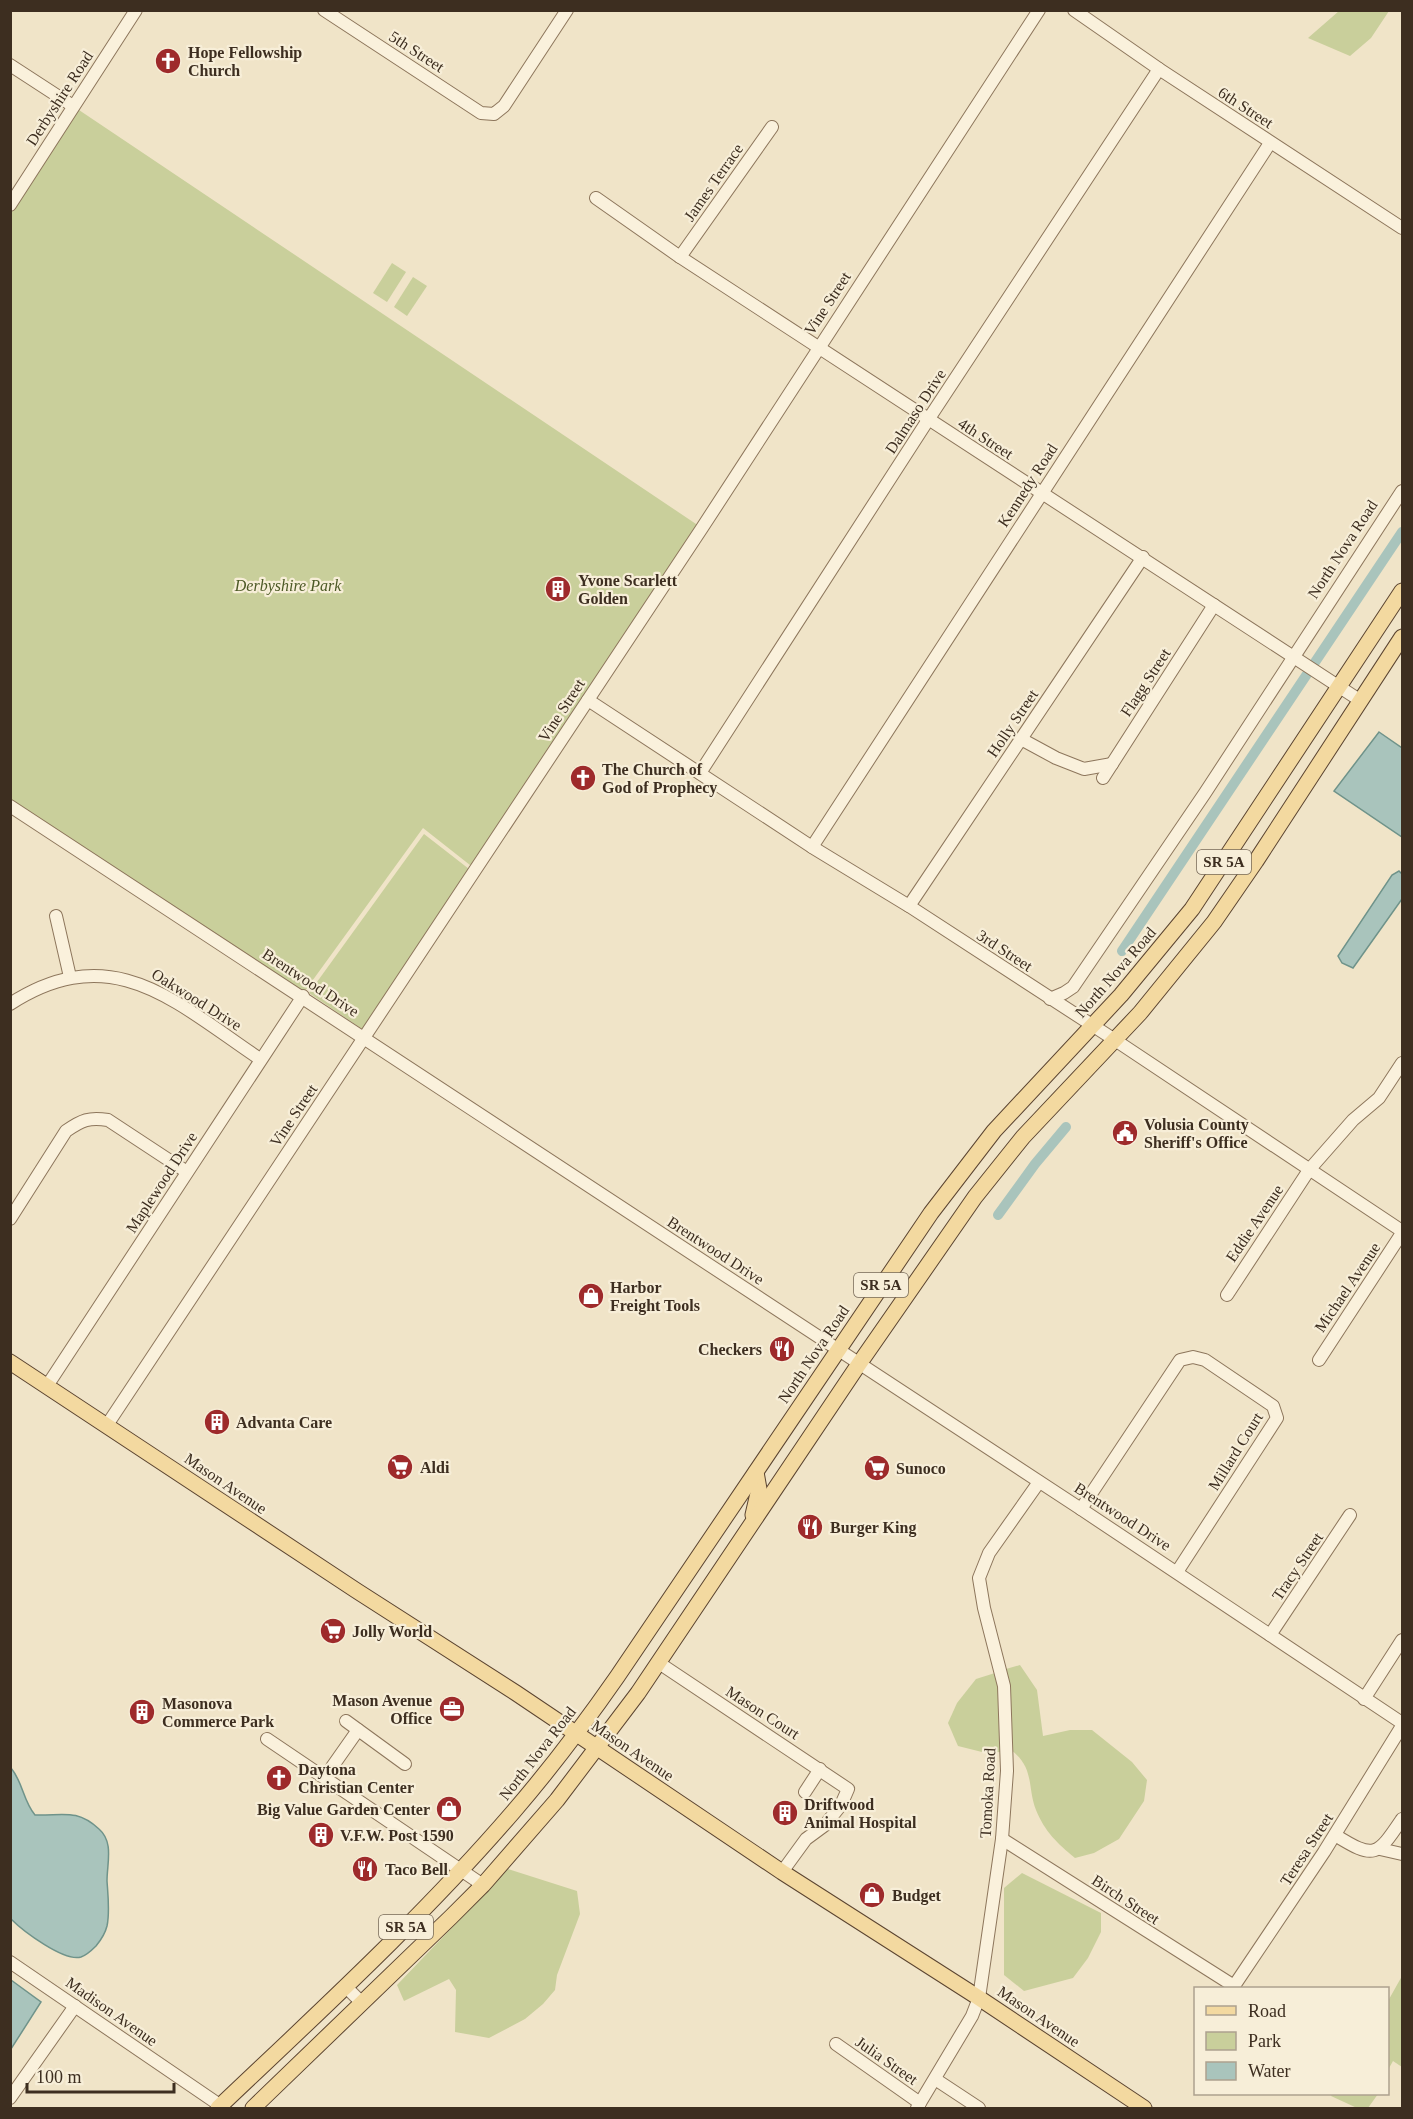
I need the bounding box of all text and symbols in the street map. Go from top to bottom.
street label: 5th Street [386,27,448,76]
place label: Hope Fellowship Church [188,44,302,79]
church icon: Hope Fellowship Church [153,46,183,76]
street label: Derbyshire Road [23,48,97,149]
street label: 6th Street [1215,83,1277,132]
street label: James Terrace [680,140,746,224]
street label: Vine Street [801,268,854,338]
street label: Dalmaso Drive [882,366,949,457]
street label: 4th Street [955,414,1017,463]
street label: Kennedy Road [994,441,1061,531]
street label: North Nova Road [1304,497,1381,602]
place label: Yvone Scarlett Golden [578,572,678,607]
building icon: Yvone Scarlett Golden [543,574,573,604]
park label: Derbyshire Park [234,577,342,595]
street label: Flagg Street [1117,645,1175,720]
street label: Vine Street [535,675,588,745]
street label: Holly Street [984,686,1042,761]
place label: The Church of God of Prophecy [602,761,717,797]
church icon: The Church of God of Prophecy [568,763,598,793]
road number: SR 5A [1197,850,1251,874]
street label: North Nova Road [1072,924,1159,1021]
street label: 3rd Street [974,926,1036,975]
street label: Brentwood Drive [259,945,362,1020]
street label: Oakwood Drive [149,965,245,1034]
street label: Vine Street [266,1080,321,1150]
place label: Volusia County Sheriff's Office [1144,1116,1249,1151]
public building icon: Volusia County Sheriff's Office [1110,1118,1140,1148]
street label: Maplewood Drive [122,1129,201,1236]
street label: Eddie Avenue [1222,1182,1286,1265]
street label: Brentwood Drive [664,1213,767,1288]
street label: Michael Avenue [1311,1239,1384,1335]
road number: SR 5A [854,1273,908,1297]
place label: Harbor Freight Tools [610,1279,700,1315]
shop icon: Harbor Freight Tools [576,1281,606,1311]
street label: North Nova Road [775,1302,852,1406]
restaurant icon: Checkers [767,1334,797,1364]
place label: Checkers [698,1341,762,1358]
building icon: Advanta Care [202,1407,232,1437]
street label: Millard Court [1205,1409,1266,1493]
place label: Advanta Care [236,1414,332,1431]
street label: Mason Avenue [181,1450,270,1517]
supermarket icon: Aldi [385,1452,415,1482]
supermarket icon: Sunoco [862,1453,892,1483]
place label: Aldi [420,1459,450,1476]
place label: Sunoco [896,1460,946,1477]
street label: Brentwood Drive [1071,1479,1174,1554]
restaurant icon: Burger King [795,1512,825,1542]
place label: Burger King [830,1519,916,1537]
street label: Tracy Street [1269,1529,1327,1604]
supermarket icon: Jolly World [318,1616,348,1646]
place label: Jolly World [352,1623,432,1641]
street label: Mason Court [723,1682,803,1743]
place label: Mason Avenue Office [332,1692,432,1727]
office icon: Mason Avenue Office [437,1694,467,1724]
place label: Masonova Commerce Park [162,1695,274,1730]
building icon: Masonova Commerce Park [127,1697,157,1727]
street label: North Nova Road [496,1703,579,1803]
street label: Mason Avenue [588,1717,677,1784]
street label: Tomoka Road [977,1748,998,1838]
place label: Daytona Christian Center [298,1761,414,1796]
church icon: Daytona Christian Center [264,1763,294,1793]
shop icon: Big Value Garden Center [434,1794,464,1824]
place label: Driftwood Animal Hospital [804,1796,917,1832]
building icon: Driftwood Animal Hospital [770,1798,800,1828]
place label: Big Value Garden Center [257,1801,430,1819]
street label: Teresa Street [1277,1809,1336,1889]
building icon: V.F.W. Post 1590 [306,1820,336,1850]
place label: V.F.W. Post 1590 [340,1827,454,1844]
restaurant icon: Taco Bell [350,1854,380,1884]
place label: Taco Bell [385,1861,449,1878]
street label: Birch Street [1089,1871,1163,1928]
shop icon: Budget [857,1880,887,1910]
place label: Budget [892,1887,942,1905]
road number: SR 5A [379,1915,433,1939]
street label: Madison Avenue [63,1974,161,2049]
street label: Mason Avenue [994,1983,1083,2050]
legend [1194,1987,1389,2095]
text: Road [1248,2001,1286,2021]
text: Park [1248,2031,1281,2051]
street label: Julia Street [853,2033,921,2088]
scale bar [27,2056,174,2094]
text: Water [1248,2061,1291,2081]
text: 100 m [36,2067,82,2087]

